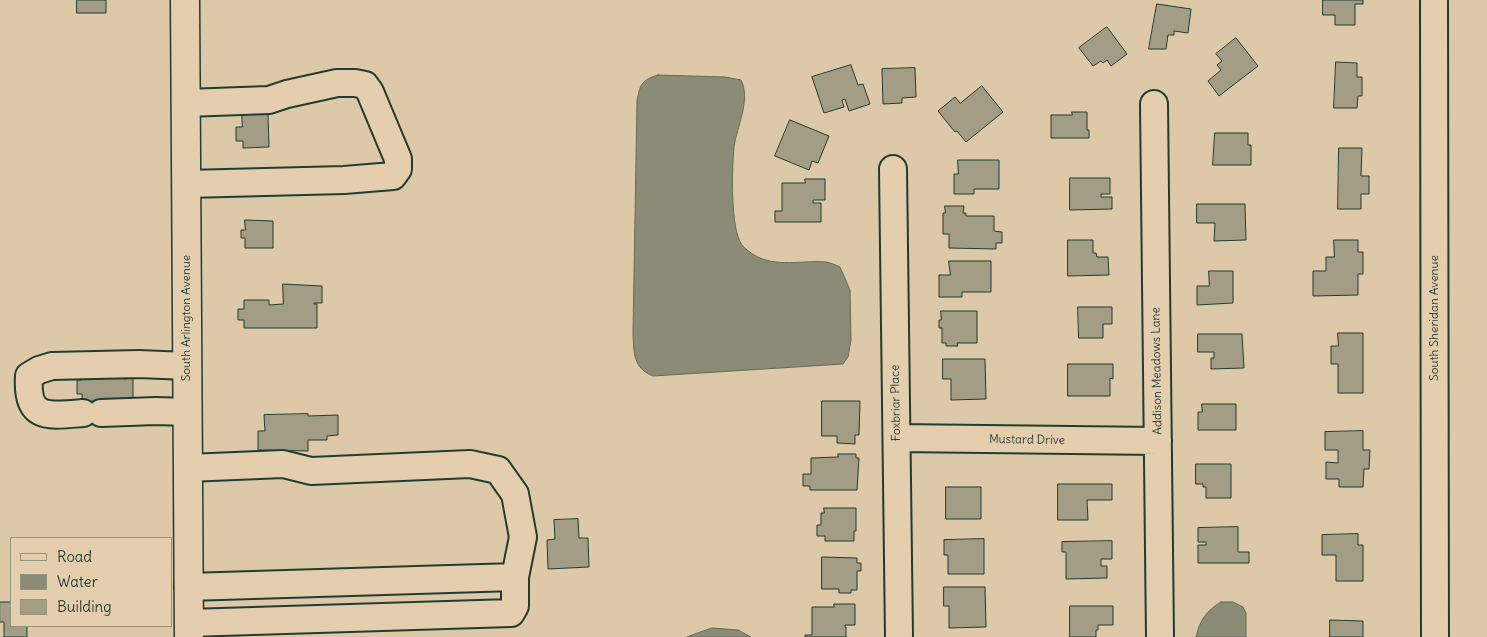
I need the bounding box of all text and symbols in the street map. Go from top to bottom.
street label: South Arlington Avenue [180,255,194,381]
street label: South Sheridan Avenue [1428,255,1442,381]
street label: Addison Meadows Lane [1149,307,1165,435]
street label: Foxbriar Place [888,365,904,441]
street label: Mustard Drive [989,432,1065,448]
legend [10,537,172,627]
text: Road [57,547,92,566]
text: Water [57,572,98,591]
text: Building [57,597,112,616]

